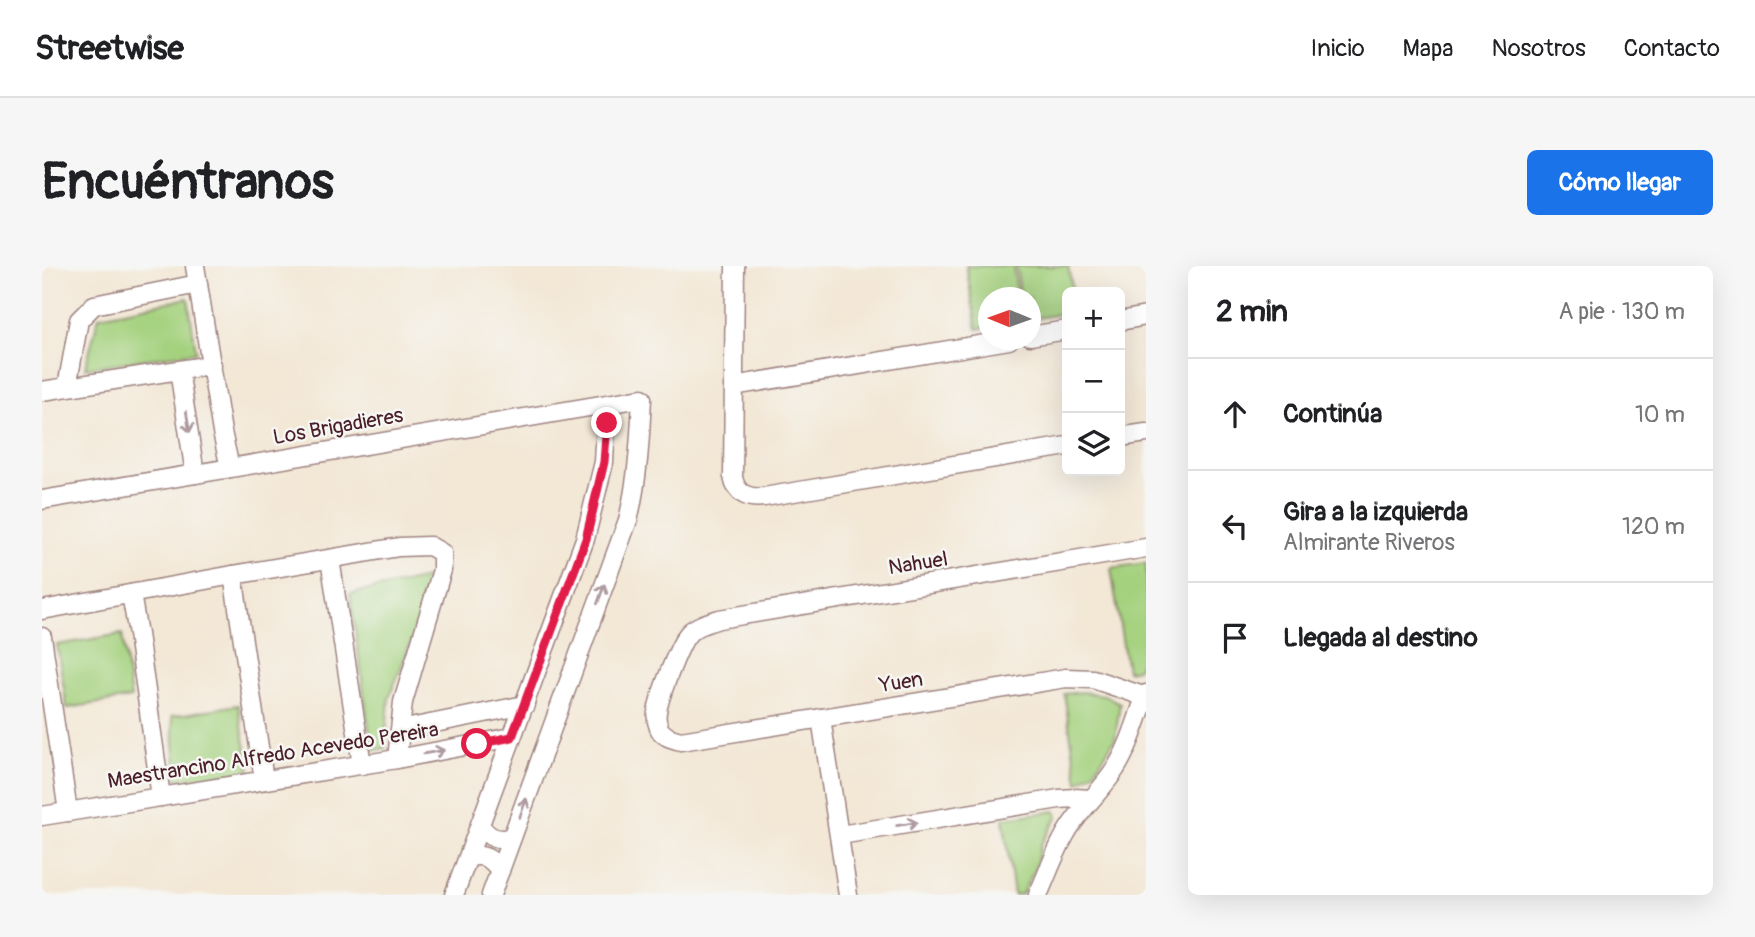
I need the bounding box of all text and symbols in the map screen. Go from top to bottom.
text: Streetwise [35,28,184,69]
text: Inicio [1311,34,1365,63]
text: Mapa [1403,34,1454,63]
text: Nosotros [1492,34,1586,63]
text: Contacto [1624,34,1720,63]
button: Cómo llegar [1527,150,1713,215]
text: Encuéntranos [42,152,334,213]
north arrow [978,287,1041,350]
map controls [1062,287,1125,476]
button: + [1062,287,1125,350]
text: 2 min [1216,293,1288,330]
text: A pie · 130 m [1558,297,1685,326]
button: − [1062,350,1125,413]
icon: ahead [1216,395,1254,433]
text: Continúa [1283,398,1382,430]
text: 10 m [1635,400,1685,429]
street label: Los Brigadieres [271,402,406,451]
route end [591,407,622,438]
one-way arrow [182,410,195,433]
button: layers [1062,413,1125,476]
text: Gira a la izquierda [1283,496,1468,528]
icon: left [1216,507,1254,545]
text: 120 m [1622,512,1685,541]
text: Almirante Riveros [1283,528,1455,557]
street label: Nahuel [886,545,950,581]
one-way arrow [596,584,609,606]
icon: arrive [1216,619,1254,657]
text: Llegada al destino [1283,622,1478,654]
street label: Yuen [876,666,925,699]
street label: Maestrancino Alfredo Acevedo Pereira [106,716,441,795]
route start [461,728,492,759]
one-way arrow [422,745,445,758]
one-way arrow [518,797,530,819]
one-way arrow [895,817,918,830]

